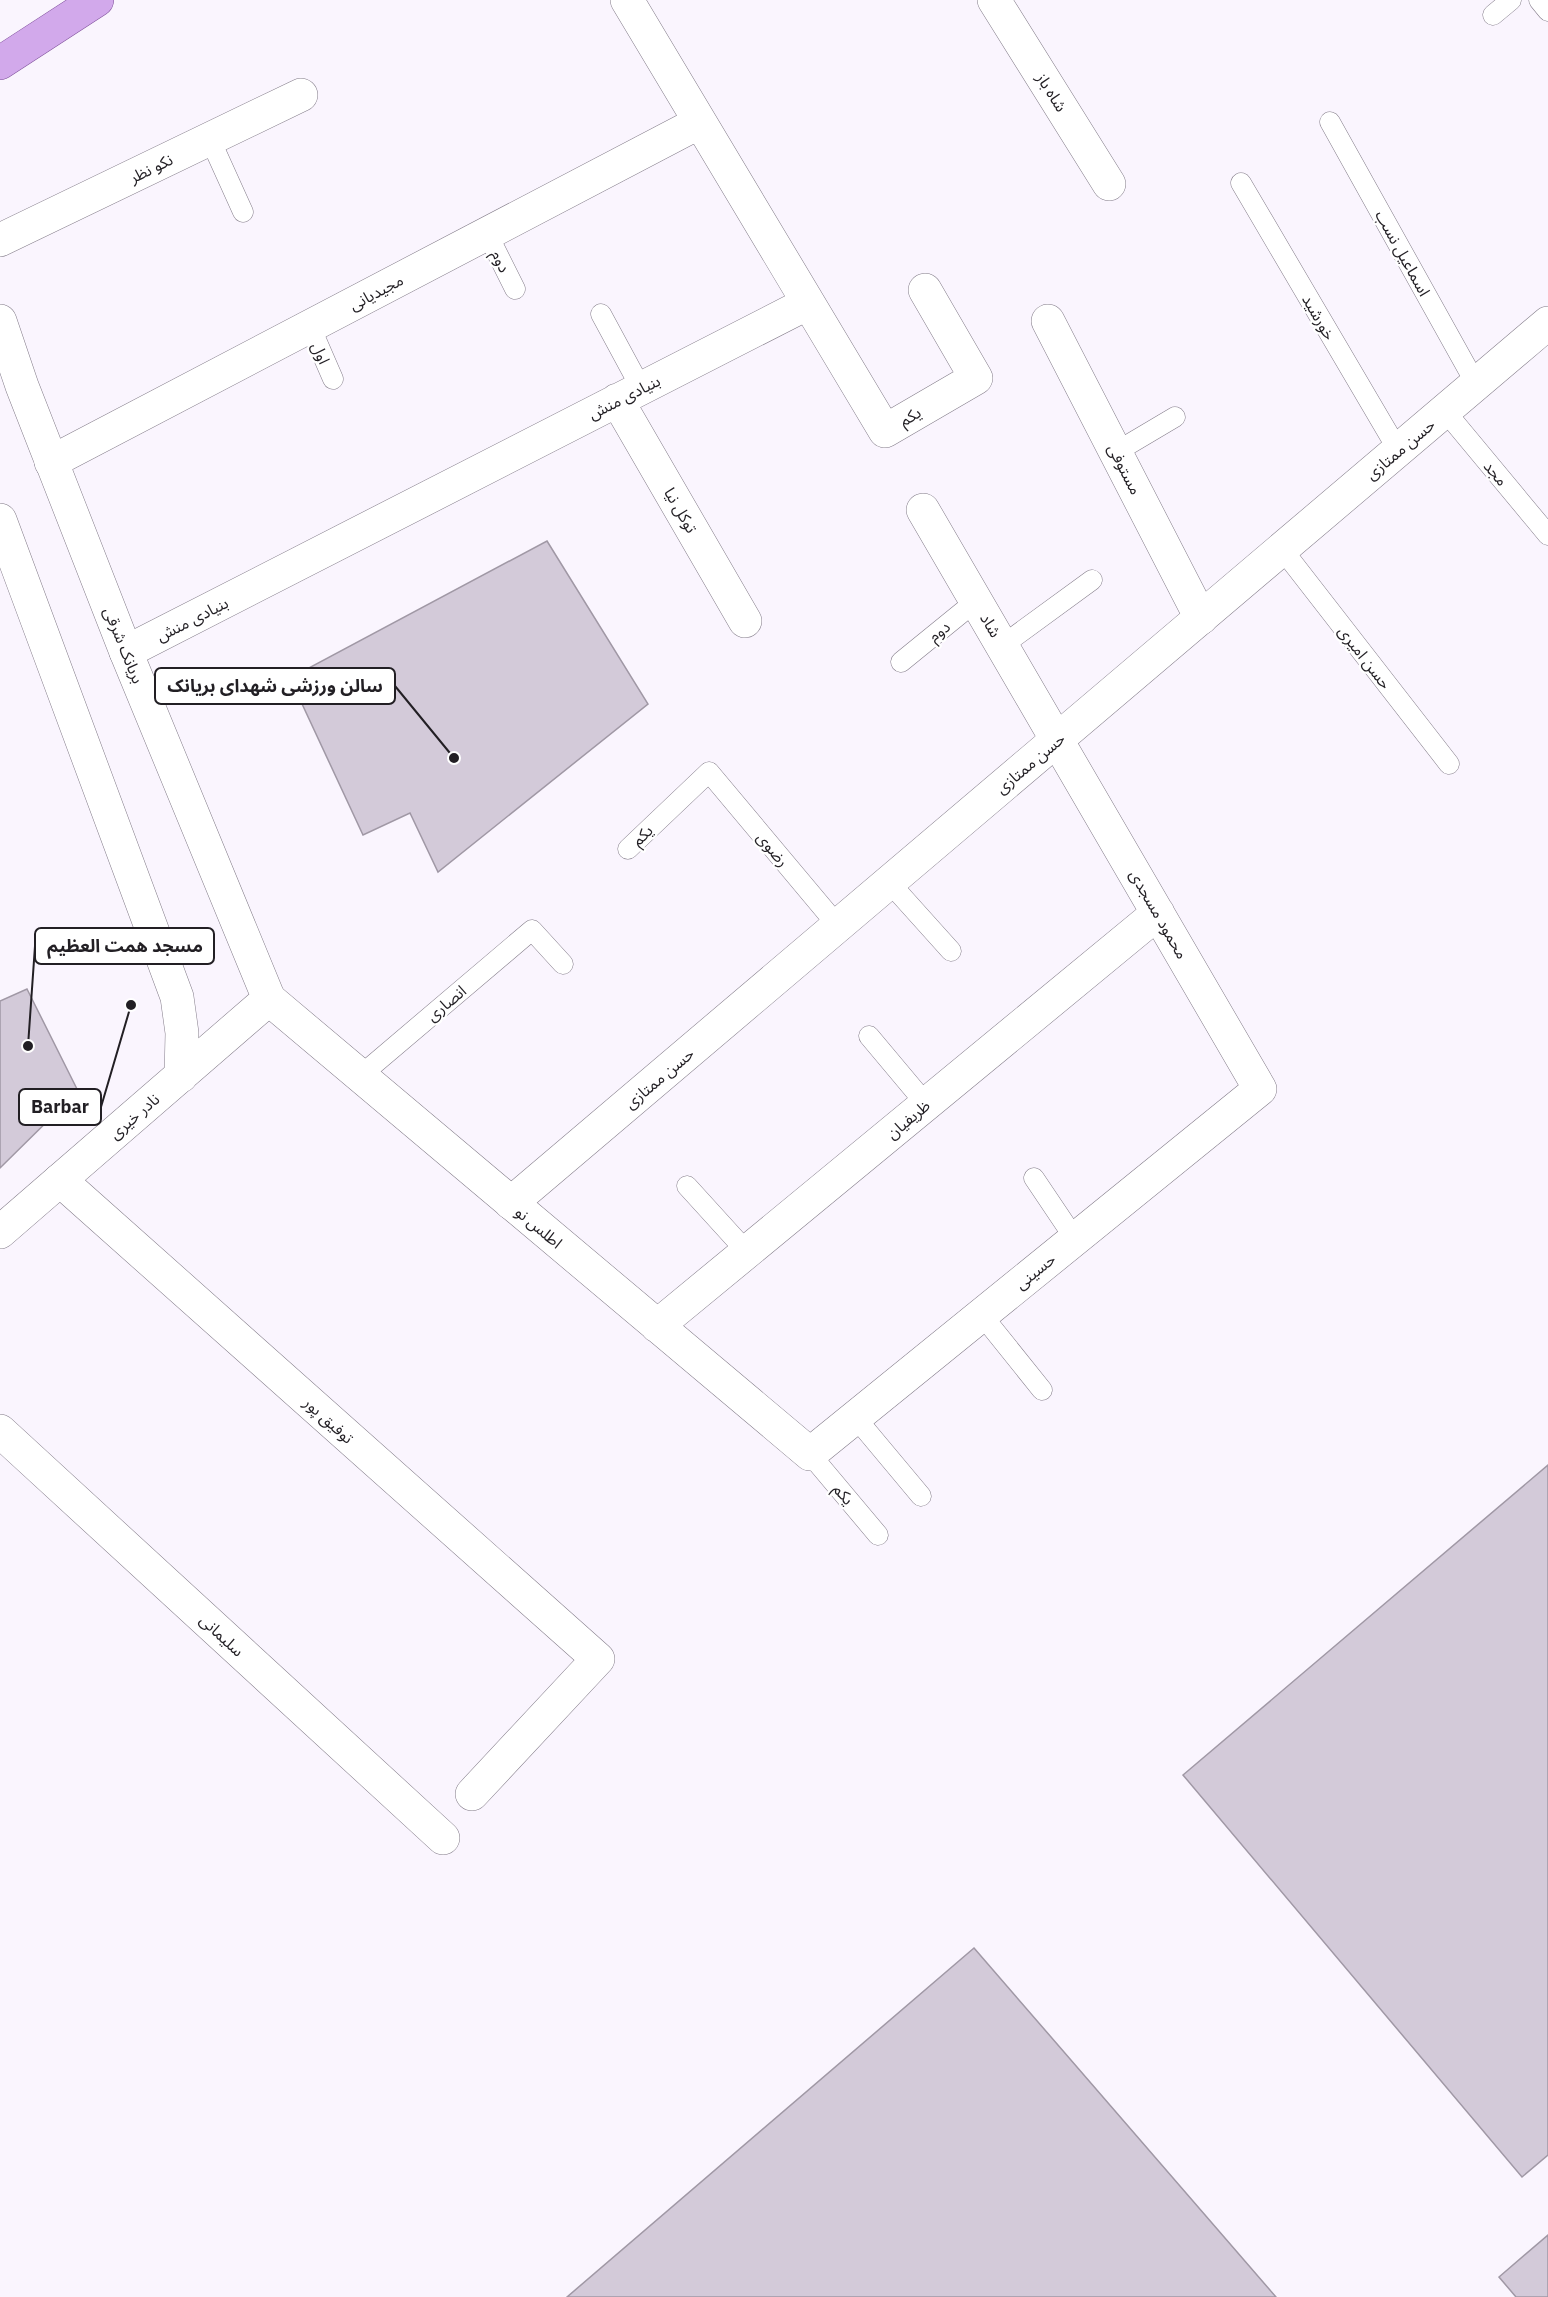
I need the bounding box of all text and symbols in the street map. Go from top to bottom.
street label: شاه باز [1032,68,1072,115]
street label: نکو نظر [125,149,176,187]
street label: اسماعیل نسب [1371,207,1435,299]
street label: دوم [484,246,515,277]
street label: مجیدیانی [345,269,407,315]
street label: خورشید [1298,291,1340,343]
street label: اول [306,339,335,368]
street label: بنیادی منش [585,370,663,424]
street label: یکم [896,402,926,433]
street label: حسن ممتازی [1361,414,1439,484]
street label: مستوفی [1104,440,1146,498]
street label: مجد [1480,456,1512,490]
street label: توکل نیا [660,484,702,537]
street label: بنیادی منش [153,592,231,646]
street label: بریانک شرقی [100,604,148,686]
street label: شاد [976,609,1006,641]
street label: دوم [924,616,956,648]
street label: حسن امیری [1334,621,1396,693]
callout: سالن ورزشی شهدای بریانک [155,668,395,704]
text: سالن ورزشی شهدای بریانک [167,674,383,697]
street label: حسن ممتازی [991,728,1069,798]
street label: یکم [627,820,659,852]
street label: رضوی [753,827,793,871]
street label: محمود مسجدی [1125,866,1193,962]
callout: مسجد همت العظیم [35,928,214,964]
text: مسجد همت العظیم [47,934,203,959]
street label: انصاری [422,981,470,1025]
street label: حسن ممتازی [620,1043,698,1113]
callout: Barbar [19,1089,101,1125]
street label: نادر خیری [105,1089,163,1143]
text: Barbar [31,1095,89,1118]
street label: ظریفیان [882,1095,934,1143]
street label: اطلس نو [511,1202,567,1252]
street label: حسینی [1011,1249,1059,1293]
street label: توفیق پور [298,1392,358,1449]
street label: یکم [827,1479,859,1511]
street label: سلیمانی [196,1610,248,1660]

